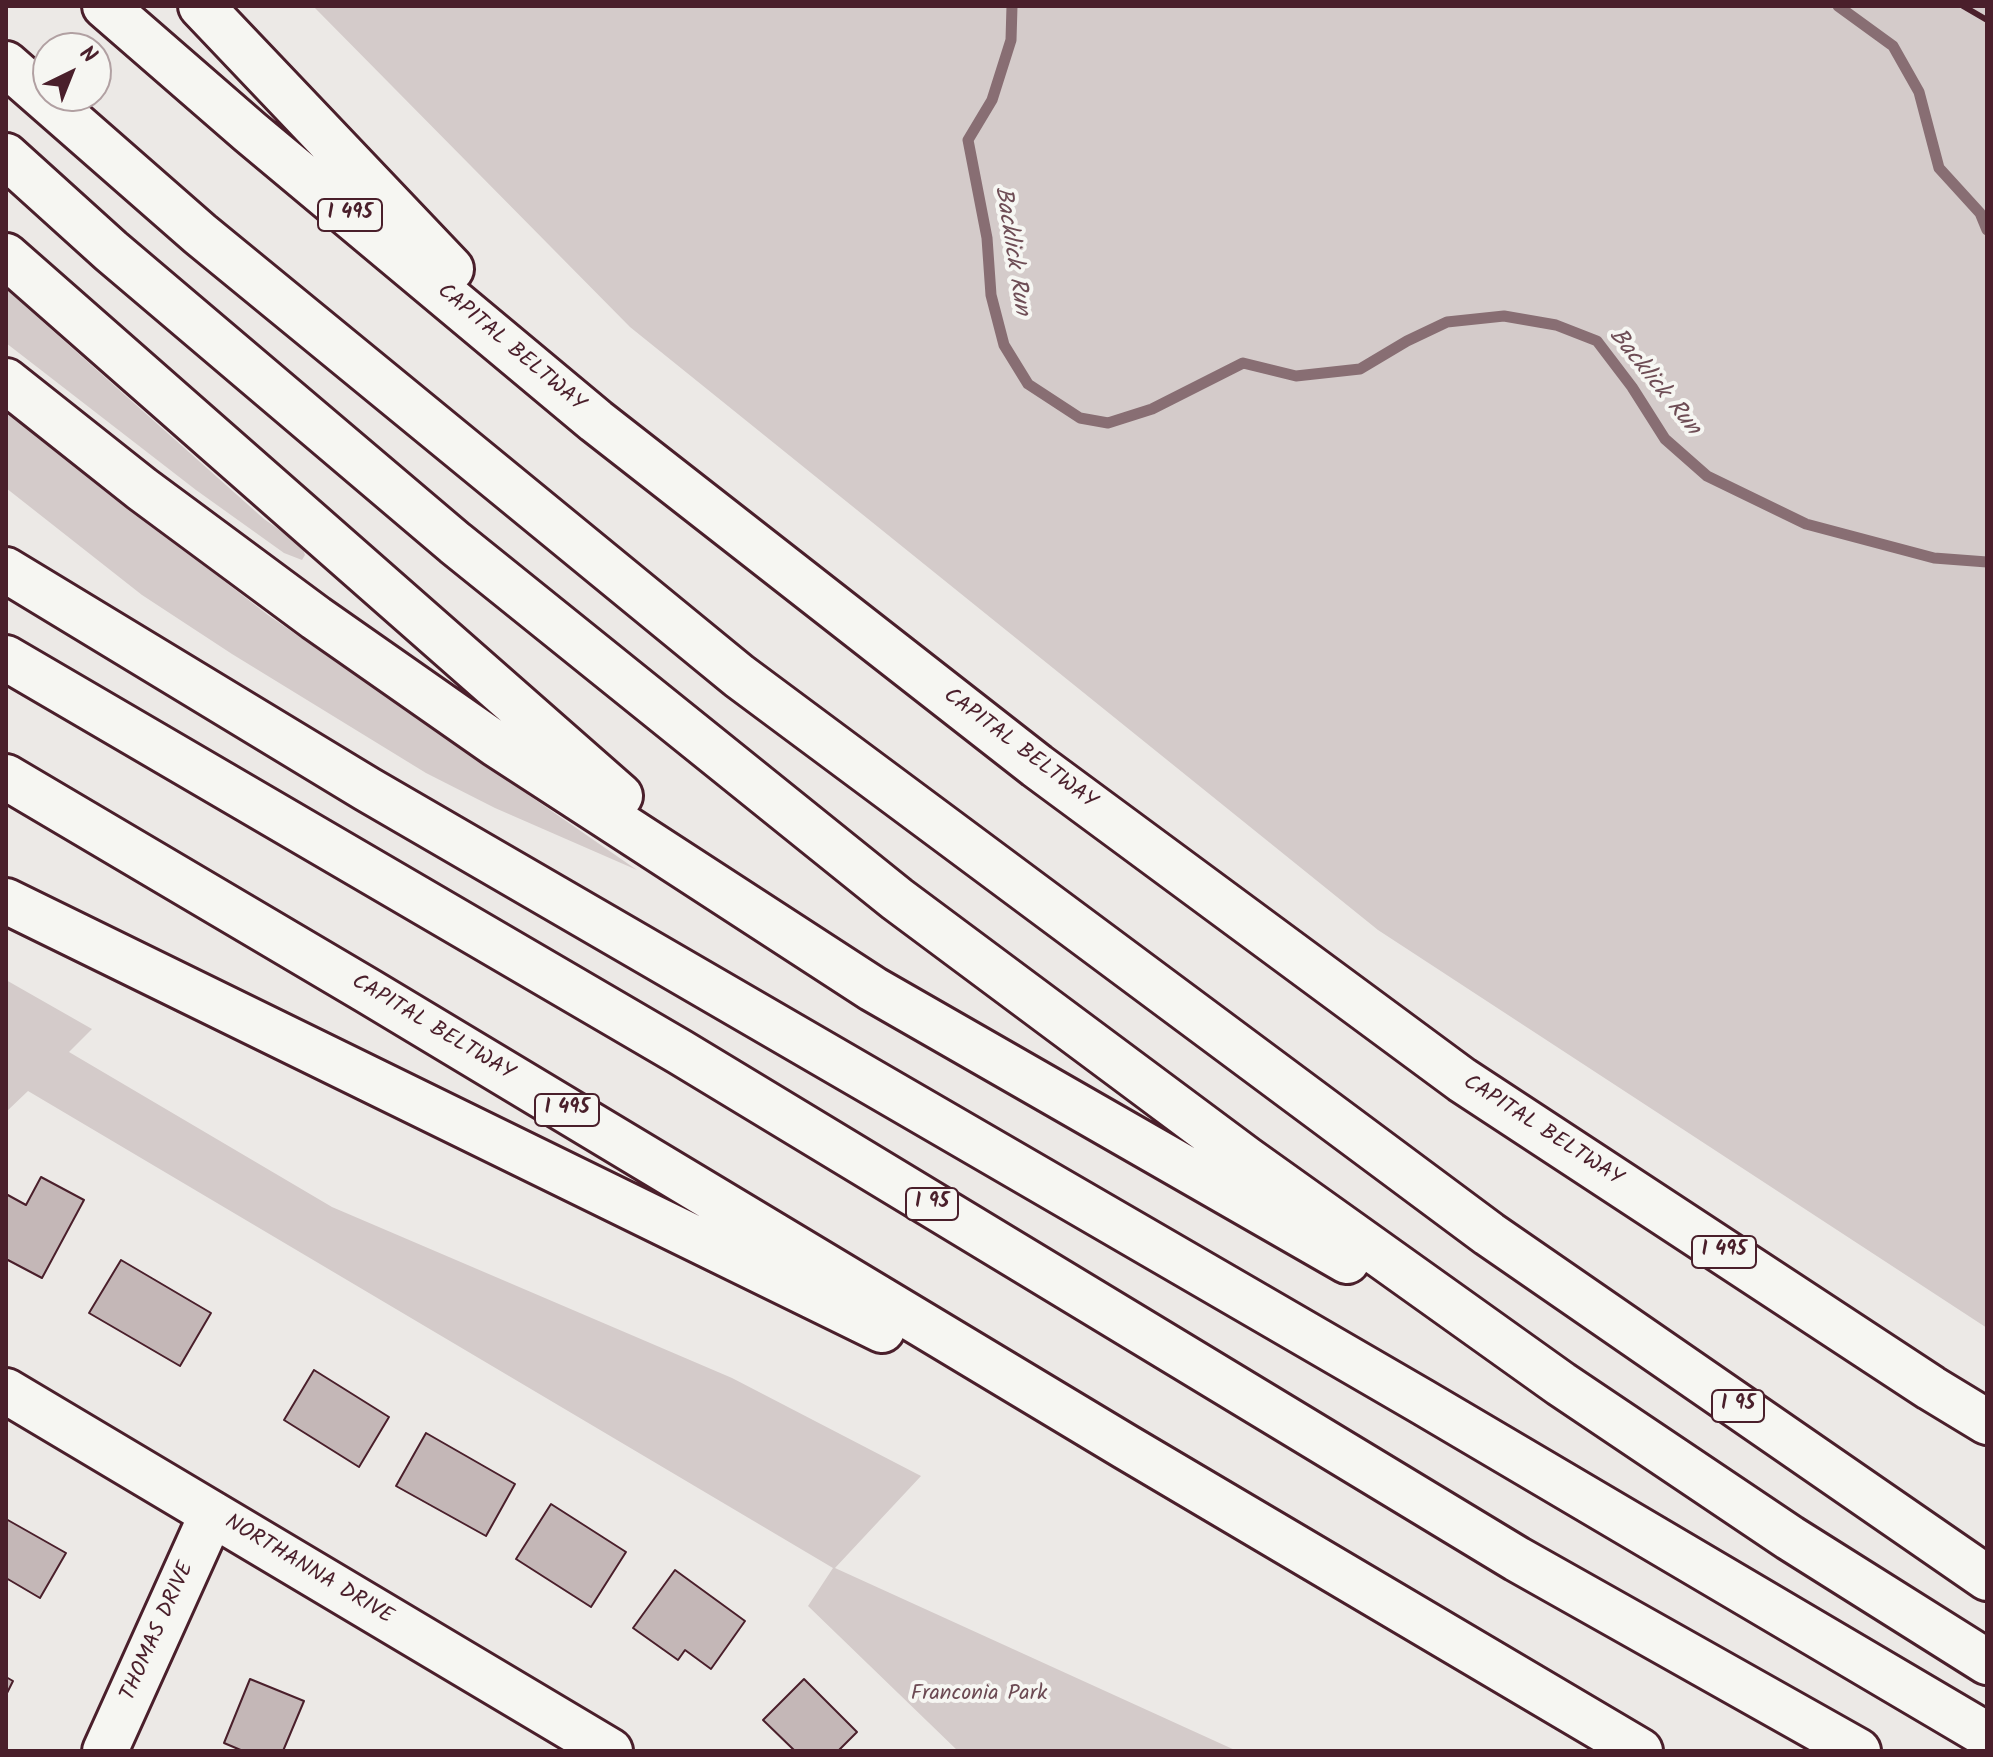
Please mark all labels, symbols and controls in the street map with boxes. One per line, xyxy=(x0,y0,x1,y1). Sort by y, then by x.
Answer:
north arrow xyxy=(32,32,112,112)
text: N xyxy=(70,38,104,73)
water label: Backlick Run xyxy=(986,185,1034,317)
road number: I 495 xyxy=(318,199,382,231)
street label: CAPITAL BELTWAY xyxy=(431,279,589,419)
water label: Backlick Run xyxy=(1601,323,1705,443)
street label: CAPITAL BELTWAY xyxy=(937,684,1101,816)
street label: CAPITAL BELTWAY xyxy=(346,970,518,1088)
street label: CAPITAL BELTWAY xyxy=(1457,1070,1627,1194)
road number: I 495 xyxy=(535,1094,599,1126)
road number: I 95 xyxy=(906,1188,958,1220)
road number: I 495 xyxy=(1692,1236,1756,1268)
road number: I 95 xyxy=(1712,1390,1764,1422)
street label: NORTHANNA DRIVE xyxy=(219,1510,397,1632)
street label: THOMAS DRIVE xyxy=(117,1558,201,1706)
park label: Franconia Park xyxy=(911,1682,1047,1708)

